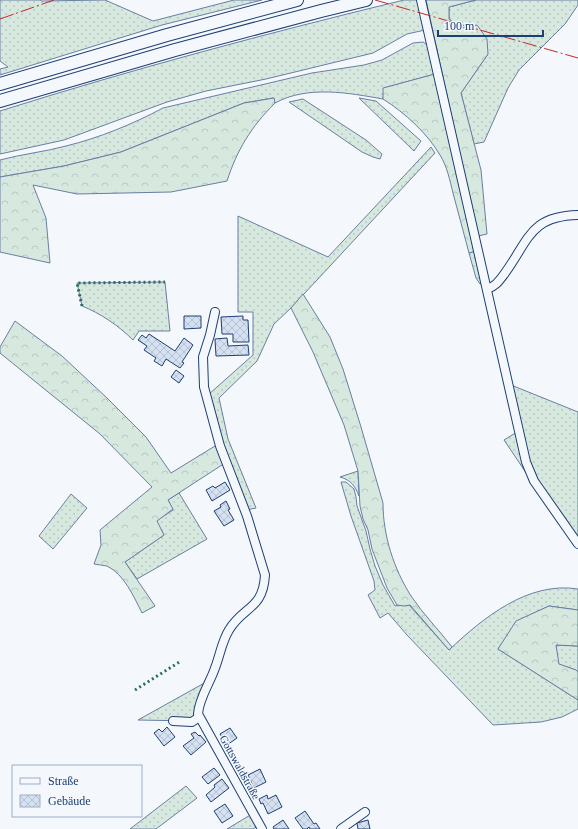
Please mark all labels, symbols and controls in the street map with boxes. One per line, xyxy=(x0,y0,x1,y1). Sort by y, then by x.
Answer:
scale bar xyxy=(438,12,543,38)
text: 100 m xyxy=(444,19,475,33)
street label: Gottswaldstraße xyxy=(217,733,263,801)
legend xyxy=(12,765,142,817)
text: Straße xyxy=(48,774,79,788)
text: Gebäude xyxy=(48,794,91,808)

